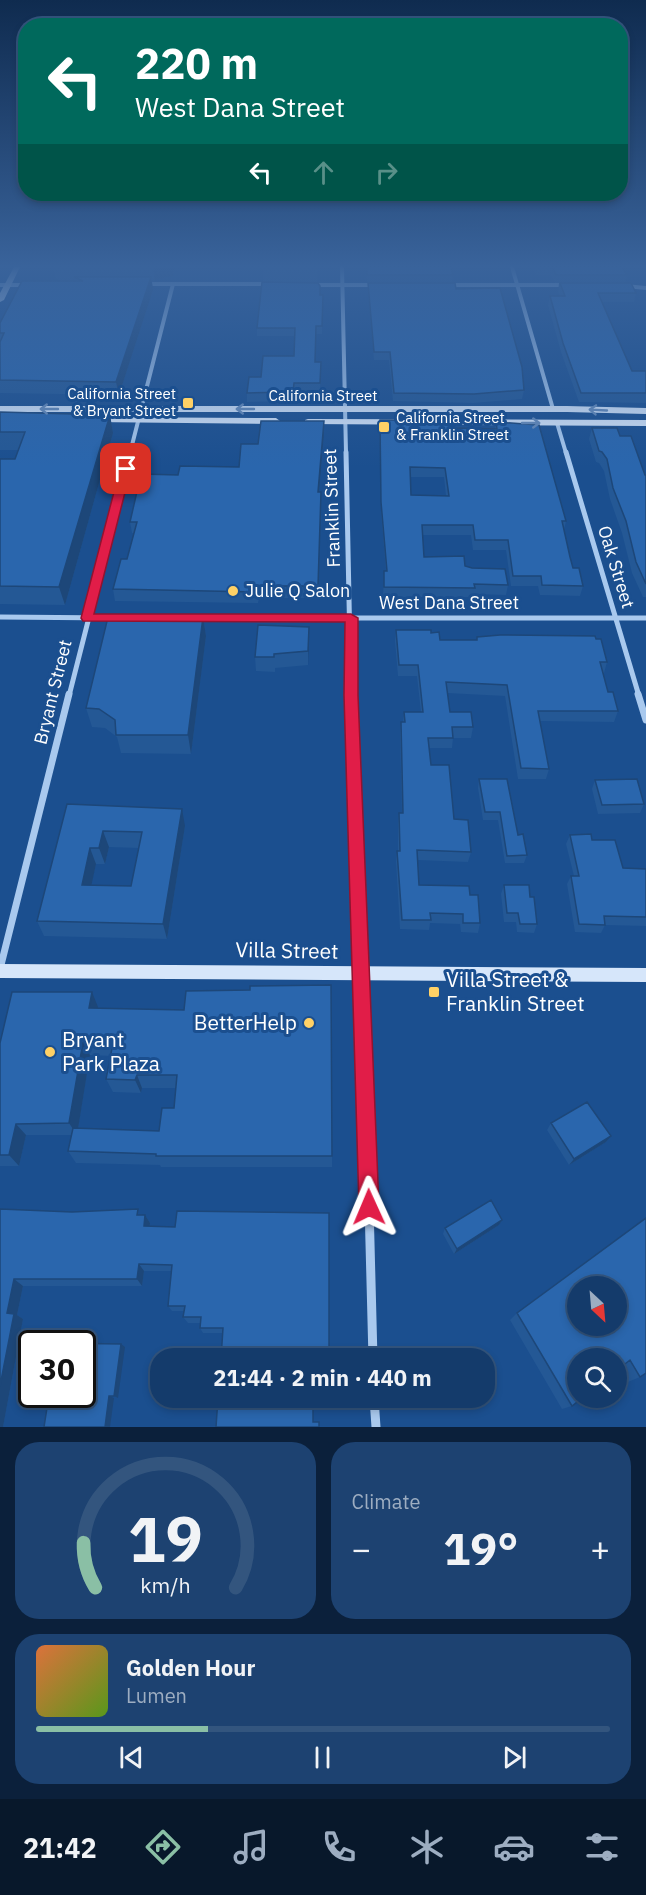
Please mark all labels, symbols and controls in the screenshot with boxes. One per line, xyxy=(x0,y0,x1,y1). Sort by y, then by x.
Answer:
text: 220 m xyxy=(135,36,258,91)
icon: left xyxy=(36,42,114,120)
text: West Dana Street xyxy=(135,89,345,124)
icon: left xyxy=(244,156,277,189)
icon: ahead xyxy=(307,156,340,189)
icon: right xyxy=(370,156,403,189)
place label: California Street & Bryant Street xyxy=(67,384,176,420)
street label: California Street xyxy=(269,386,377,405)
marker: California Street & Bryant Street xyxy=(181,396,195,410)
one-way arrow xyxy=(39,403,59,415)
one-way arrow xyxy=(236,403,256,415)
one-way arrow xyxy=(589,405,609,416)
place label: California Street & Franklin Street xyxy=(396,408,509,444)
one-way arrow xyxy=(520,417,540,429)
marker: California Street & Franklin Street xyxy=(377,420,391,434)
pin xyxy=(100,443,151,494)
street label: Franklin Street xyxy=(318,448,345,568)
icon: arrive xyxy=(109,452,142,485)
street label: Oak Street xyxy=(593,523,640,611)
place label: Julie Q Salon xyxy=(245,579,350,602)
marker: Julie Q Salon xyxy=(226,584,240,598)
street label: West Dana Street xyxy=(379,591,519,614)
street label: Bryant Street xyxy=(28,637,77,747)
street label: Villa Street xyxy=(235,935,339,965)
place label: Villa Street & Franklin Street xyxy=(446,965,585,1017)
marker: Villa Street & Franklin Street xyxy=(427,985,441,999)
place label: BetterHelp xyxy=(194,1008,297,1036)
marker: BetterHelp xyxy=(302,1016,316,1030)
place label: Bryant Park Plaza xyxy=(62,1025,160,1077)
marker: Bryant Park Plaza xyxy=(43,1045,57,1059)
position arrow xyxy=(337,1175,401,1239)
north arrow xyxy=(567,1276,627,1336)
map controls xyxy=(567,1276,627,1408)
speed limit sign: 30 xyxy=(18,1330,96,1408)
button: search xyxy=(567,1348,627,1408)
text: 21:44 · 2 min · 440 m xyxy=(213,1363,432,1392)
text: Climate xyxy=(352,1488,420,1515)
text: 19 xyxy=(128,1498,203,1579)
text: 19° xyxy=(443,1519,518,1577)
text: − xyxy=(352,1527,371,1570)
text: + xyxy=(590,1527,610,1570)
text: km/h xyxy=(140,1571,190,1599)
text: Golden Hour xyxy=(126,1653,255,1682)
text: Lumen xyxy=(126,1682,187,1709)
icon: previous xyxy=(115,1741,148,1774)
icon: pause xyxy=(306,1741,339,1774)
icon: next xyxy=(498,1741,531,1774)
icon: directions xyxy=(142,1826,184,1868)
icon: music xyxy=(230,1826,272,1868)
icon: phone xyxy=(318,1826,360,1868)
icon: climate xyxy=(406,1826,448,1868)
icon: car xyxy=(493,1826,535,1868)
icon: filters xyxy=(581,1826,623,1868)
text: 21:42 xyxy=(23,1830,97,1865)

